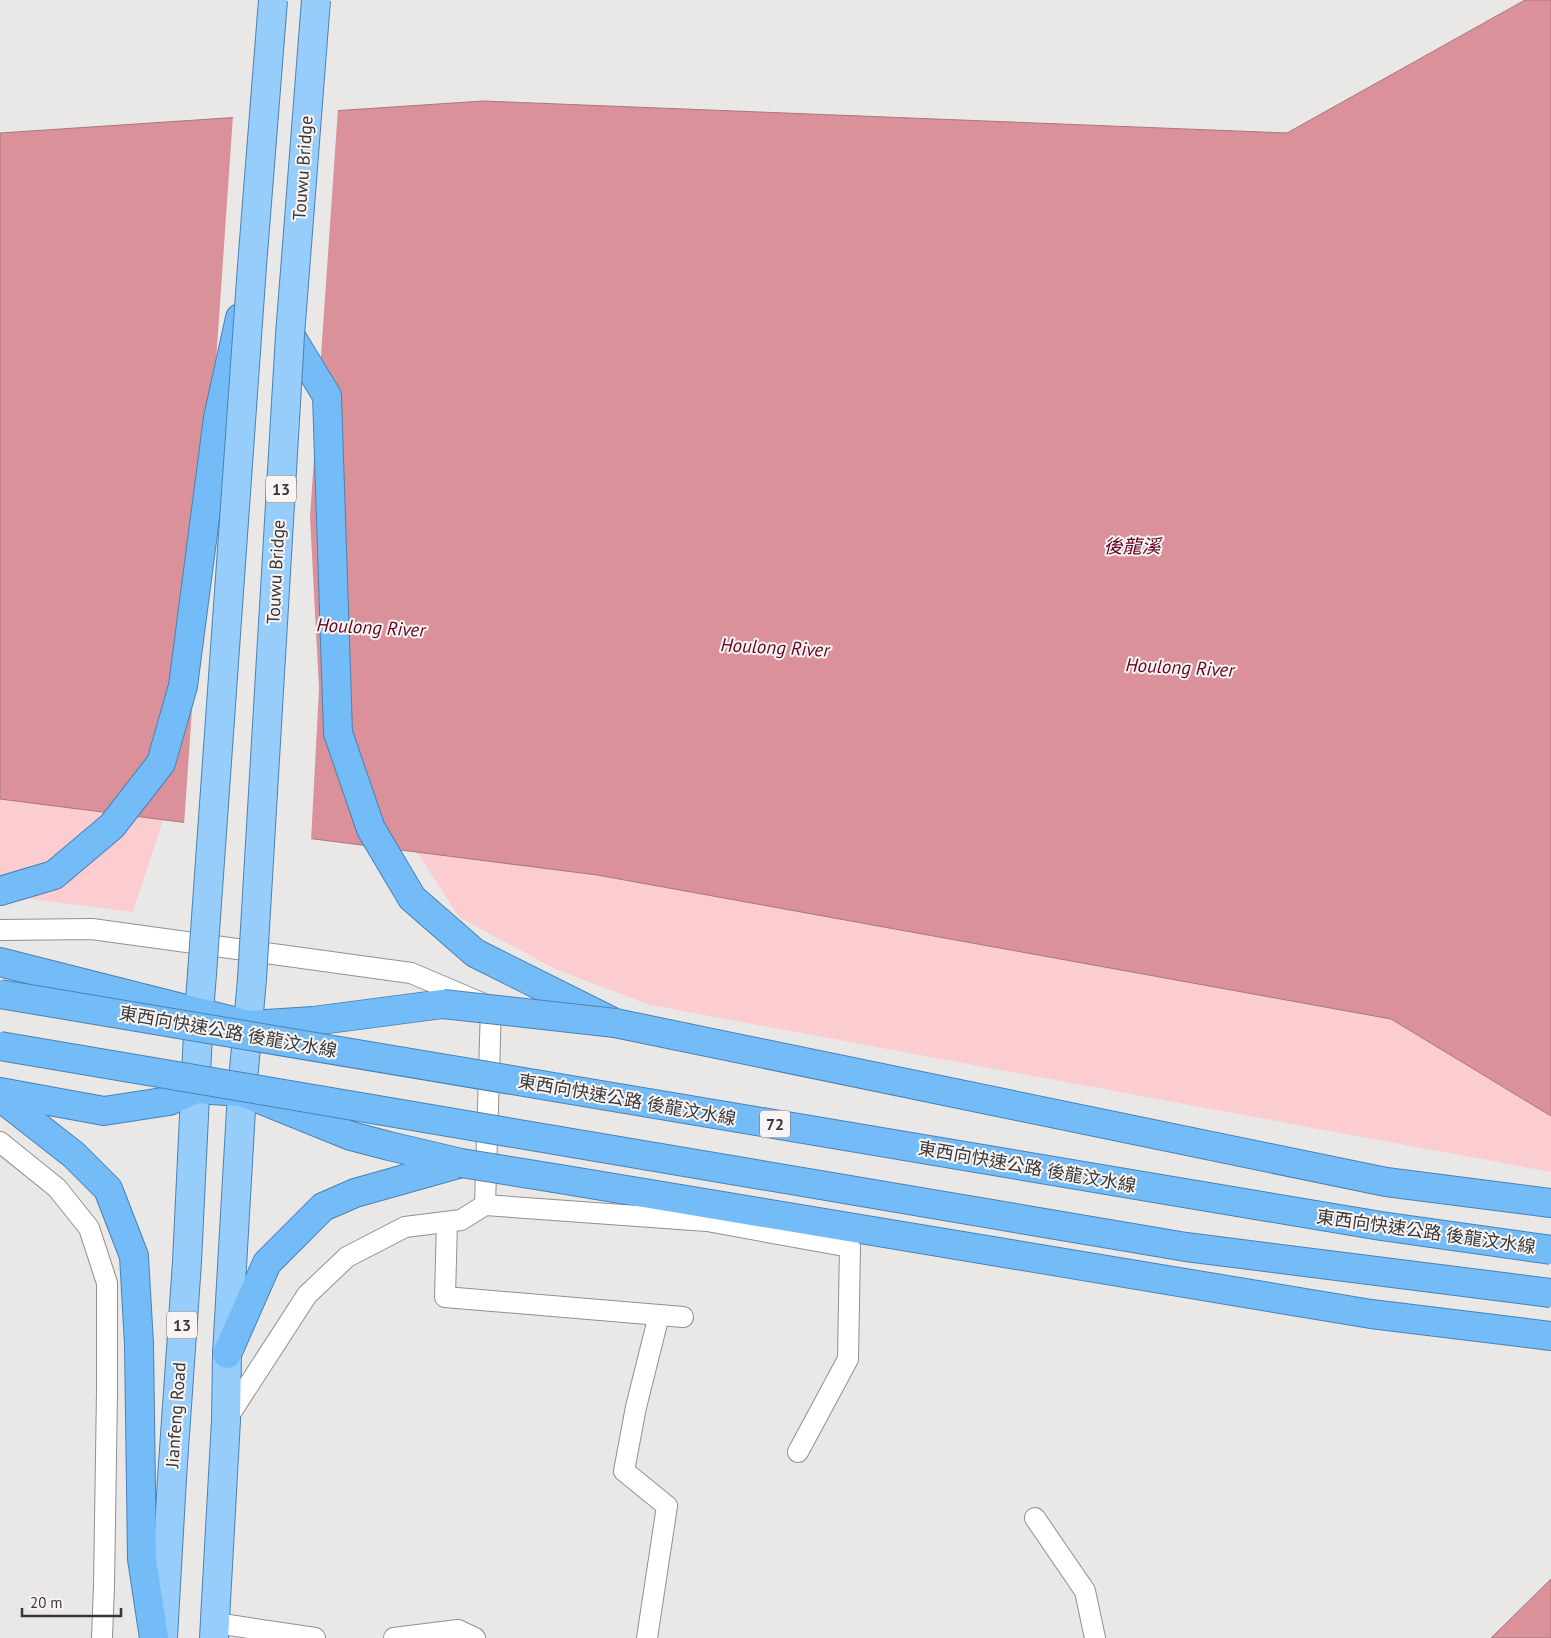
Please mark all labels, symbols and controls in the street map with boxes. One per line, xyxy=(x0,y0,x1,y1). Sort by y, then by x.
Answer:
street label: Touwu Bridge xyxy=(287,115,318,221)
road number: 13 xyxy=(266,476,296,502)
street label: Touwu Bridge xyxy=(261,519,290,625)
water label: 後龍溪 xyxy=(1103,534,1163,558)
water label: Houlong River xyxy=(316,612,428,642)
water label: Houlong River xyxy=(720,632,832,662)
water label: Houlong River xyxy=(1125,652,1237,682)
street label: 東西向快速公路 後龍汶水線 xyxy=(117,1001,339,1062)
street label: 東西向快速公路 後龍汶水線 xyxy=(516,1069,738,1130)
road number: 72 xyxy=(760,1110,790,1138)
street label: 東西向快速公路 後龍汶水線 xyxy=(916,1136,1138,1197)
street label: 東西向快速公路 後龍汶水線 xyxy=(1315,1205,1537,1258)
road number: 13 xyxy=(167,1312,197,1338)
street label: Jianfeng Road xyxy=(160,1361,191,1470)
scale bar xyxy=(22,1586,121,1618)
text: 20 m xyxy=(30,1593,63,1612)

